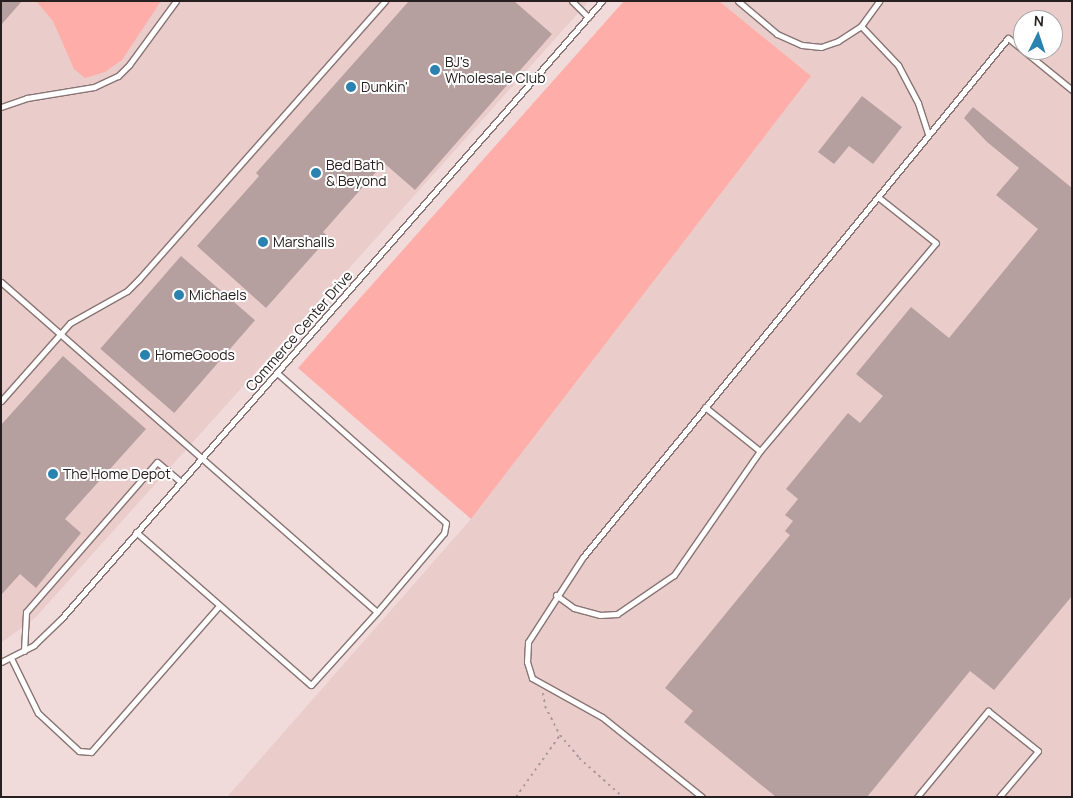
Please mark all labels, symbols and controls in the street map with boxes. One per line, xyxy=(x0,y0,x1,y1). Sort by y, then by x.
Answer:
north arrow xyxy=(1013,10,1063,60)
text: N xyxy=(1033,11,1045,30)
place label: BJ's Wholesale Club xyxy=(445,54,545,86)
marker: BJ's Wholesale Club xyxy=(429,64,441,76)
place label: Dunkin' xyxy=(361,79,408,95)
marker: Dunkin' xyxy=(345,81,357,93)
place label: Bed Bath & Beyond xyxy=(326,157,386,190)
marker: Bed Bath & Beyond xyxy=(310,167,322,179)
place label: Marshalls xyxy=(273,234,335,250)
marker: Marshalls xyxy=(257,236,269,248)
street label: Commerce Center Drive xyxy=(242,267,356,395)
place label: Michaels xyxy=(189,287,247,303)
marker: Michaels xyxy=(173,289,185,301)
place label: HomeGoods xyxy=(155,347,235,363)
marker: HomeGoods xyxy=(139,349,151,361)
place label: The Home Depot xyxy=(63,466,171,482)
marker: The Home Depot xyxy=(47,468,59,480)

